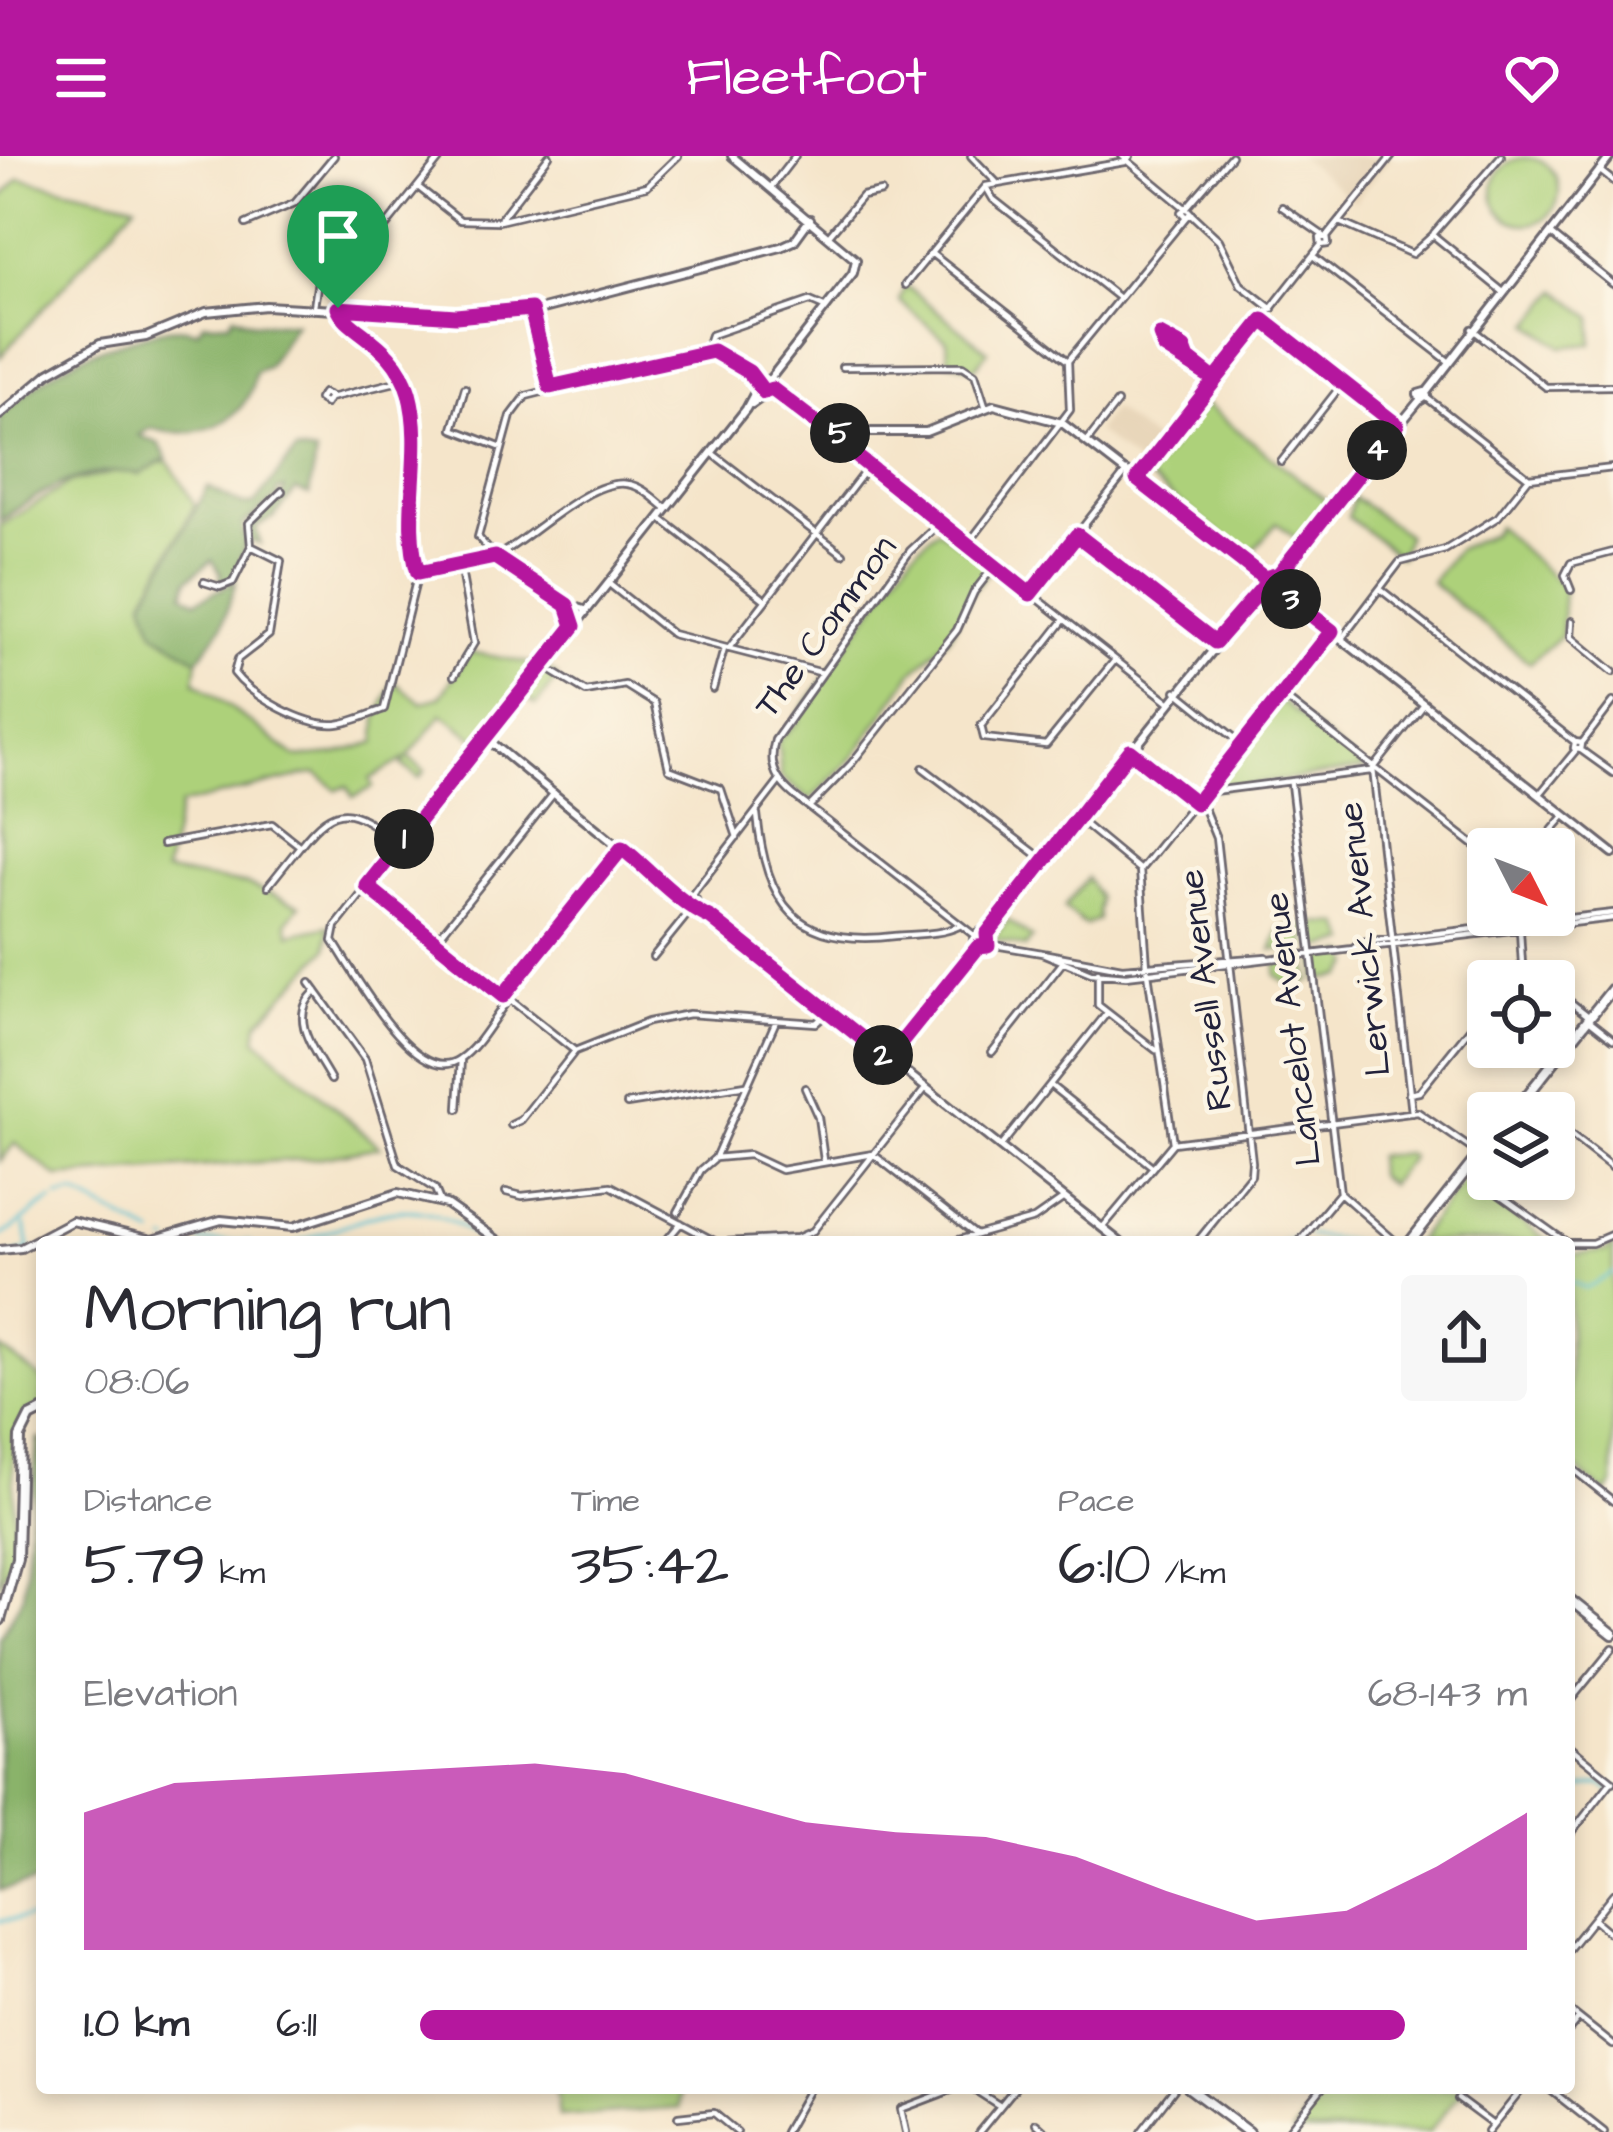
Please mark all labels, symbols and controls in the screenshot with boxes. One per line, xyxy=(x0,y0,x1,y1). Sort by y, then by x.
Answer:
text: Fleetfoot xyxy=(686,41,927,116)
icon: menu xyxy=(48,45,114,111)
icon: heart xyxy=(1499,45,1565,111)
pin xyxy=(287,185,389,308)
icon: arrive xyxy=(305,203,371,269)
pin: 5 xyxy=(810,403,870,463)
text: 5 xyxy=(828,410,852,456)
pin: 4 xyxy=(1347,420,1407,480)
text: 4 xyxy=(1366,427,1388,473)
street label: The Common xyxy=(742,525,910,729)
pin: 3 xyxy=(1261,569,1321,629)
text: 3 xyxy=(1283,576,1299,622)
street label: Lerwick Avenue xyxy=(1325,800,1405,1078)
pin: 1 xyxy=(374,809,434,869)
text: 1 xyxy=(402,816,406,862)
north arrow xyxy=(1467,828,1575,936)
map controls xyxy=(1467,828,1575,1200)
street label: Russell Avenue xyxy=(1166,867,1246,1113)
street label: Lancelot Avenue xyxy=(1251,889,1335,1169)
button: locate xyxy=(1467,960,1575,1068)
pin: 2 xyxy=(853,1025,913,1085)
text: 2 xyxy=(874,1032,892,1078)
button: layers xyxy=(1467,1092,1575,1200)
text: Morning run xyxy=(84,1265,452,1357)
button: share xyxy=(1401,1275,1527,1401)
text: 08:06 xyxy=(84,1356,189,1410)
text: Distance xyxy=(84,1478,212,1524)
text: Time xyxy=(571,1478,640,1524)
text: Pace xyxy=(1058,1478,1135,1524)
text: 5.79 xyxy=(84,1524,206,1607)
text: 35:42 xyxy=(571,1524,729,1607)
text: 6:10 xyxy=(1058,1524,1151,1607)
text: km xyxy=(206,1550,265,1596)
text: /km xyxy=(1151,1550,1225,1596)
text: Elevation xyxy=(84,1668,238,1722)
text: 68–143 m xyxy=(1368,1668,1527,1722)
text: 1.0 km xyxy=(84,1998,189,2052)
text: 6:11 xyxy=(276,1998,317,2052)

